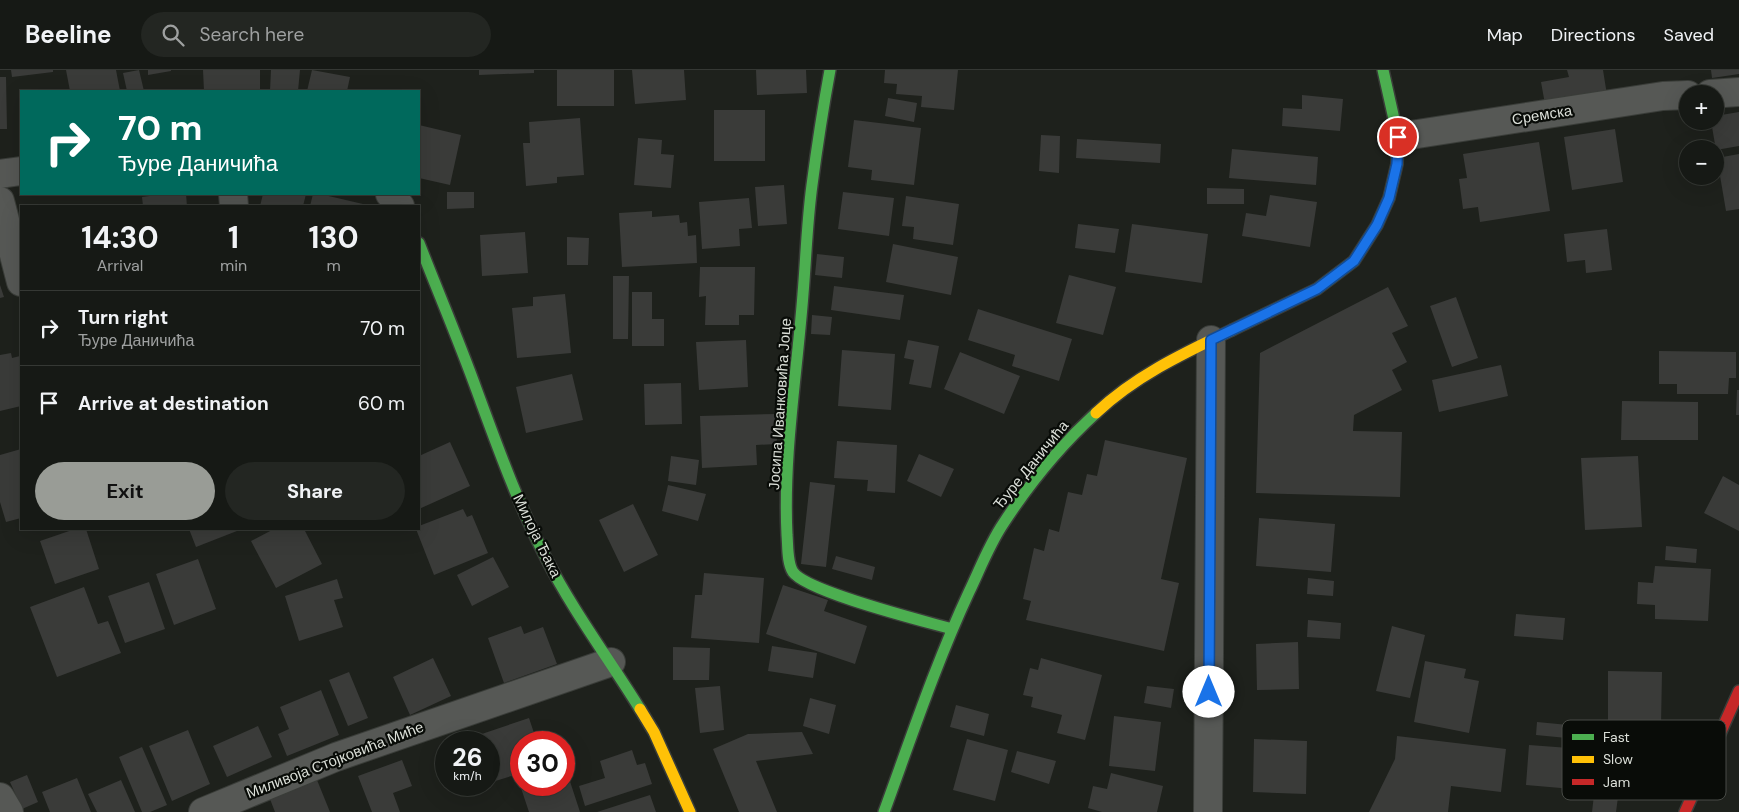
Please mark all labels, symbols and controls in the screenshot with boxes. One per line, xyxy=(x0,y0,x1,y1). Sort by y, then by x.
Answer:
search box xyxy=(141,12,491,57)
text: Beeline xyxy=(25,19,111,50)
icon: search xyxy=(159,21,187,49)
text: Search here xyxy=(199,22,304,47)
text: Map xyxy=(1487,23,1523,47)
text: Directions xyxy=(1551,23,1636,47)
text: Saved xyxy=(1664,23,1714,47)
map controls xyxy=(1679,85,1724,185)
button: + xyxy=(1679,85,1724,130)
street label: Сремска xyxy=(1511,100,1574,130)
text: 70 m xyxy=(118,105,202,151)
icon: right xyxy=(35,110,100,175)
pin xyxy=(1377,116,1419,158)
icon: arrive xyxy=(1384,123,1412,151)
button: − xyxy=(1679,140,1724,185)
text: Ђуре Даничића xyxy=(118,149,278,178)
text: 14:30 xyxy=(81,218,159,257)
text: 1 xyxy=(228,218,239,257)
text: 130 xyxy=(309,218,359,257)
text: Arrival xyxy=(97,255,143,276)
text: min xyxy=(220,255,247,276)
text: m xyxy=(326,255,341,276)
text: Turn right xyxy=(78,305,168,330)
icon: right xyxy=(35,314,63,342)
text: 70 m xyxy=(360,316,405,341)
street label: Јосипа Иванковића Јоце xyxy=(764,317,796,491)
text: Ђуре Даничића xyxy=(78,330,194,351)
icon: arrive xyxy=(35,389,63,417)
text: Arrive at destination xyxy=(78,391,269,416)
text: 60 m xyxy=(358,391,405,416)
street label: Ђуре Даничића xyxy=(989,416,1073,514)
button: Exit xyxy=(35,462,215,520)
button: Share xyxy=(225,462,405,520)
street label: Милоја Ђака xyxy=(508,491,566,582)
position arrow xyxy=(1182,665,1234,717)
street label: Миливоја Стојковића Миће xyxy=(243,717,427,803)
legend xyxy=(1562,720,1726,800)
text: Fast xyxy=(1603,728,1630,746)
speed limit sign: 30 xyxy=(510,731,575,796)
text: 26 xyxy=(452,741,483,774)
text: Slow xyxy=(1603,750,1633,768)
text: km/h xyxy=(453,768,482,784)
text: Jam xyxy=(1603,773,1630,791)

